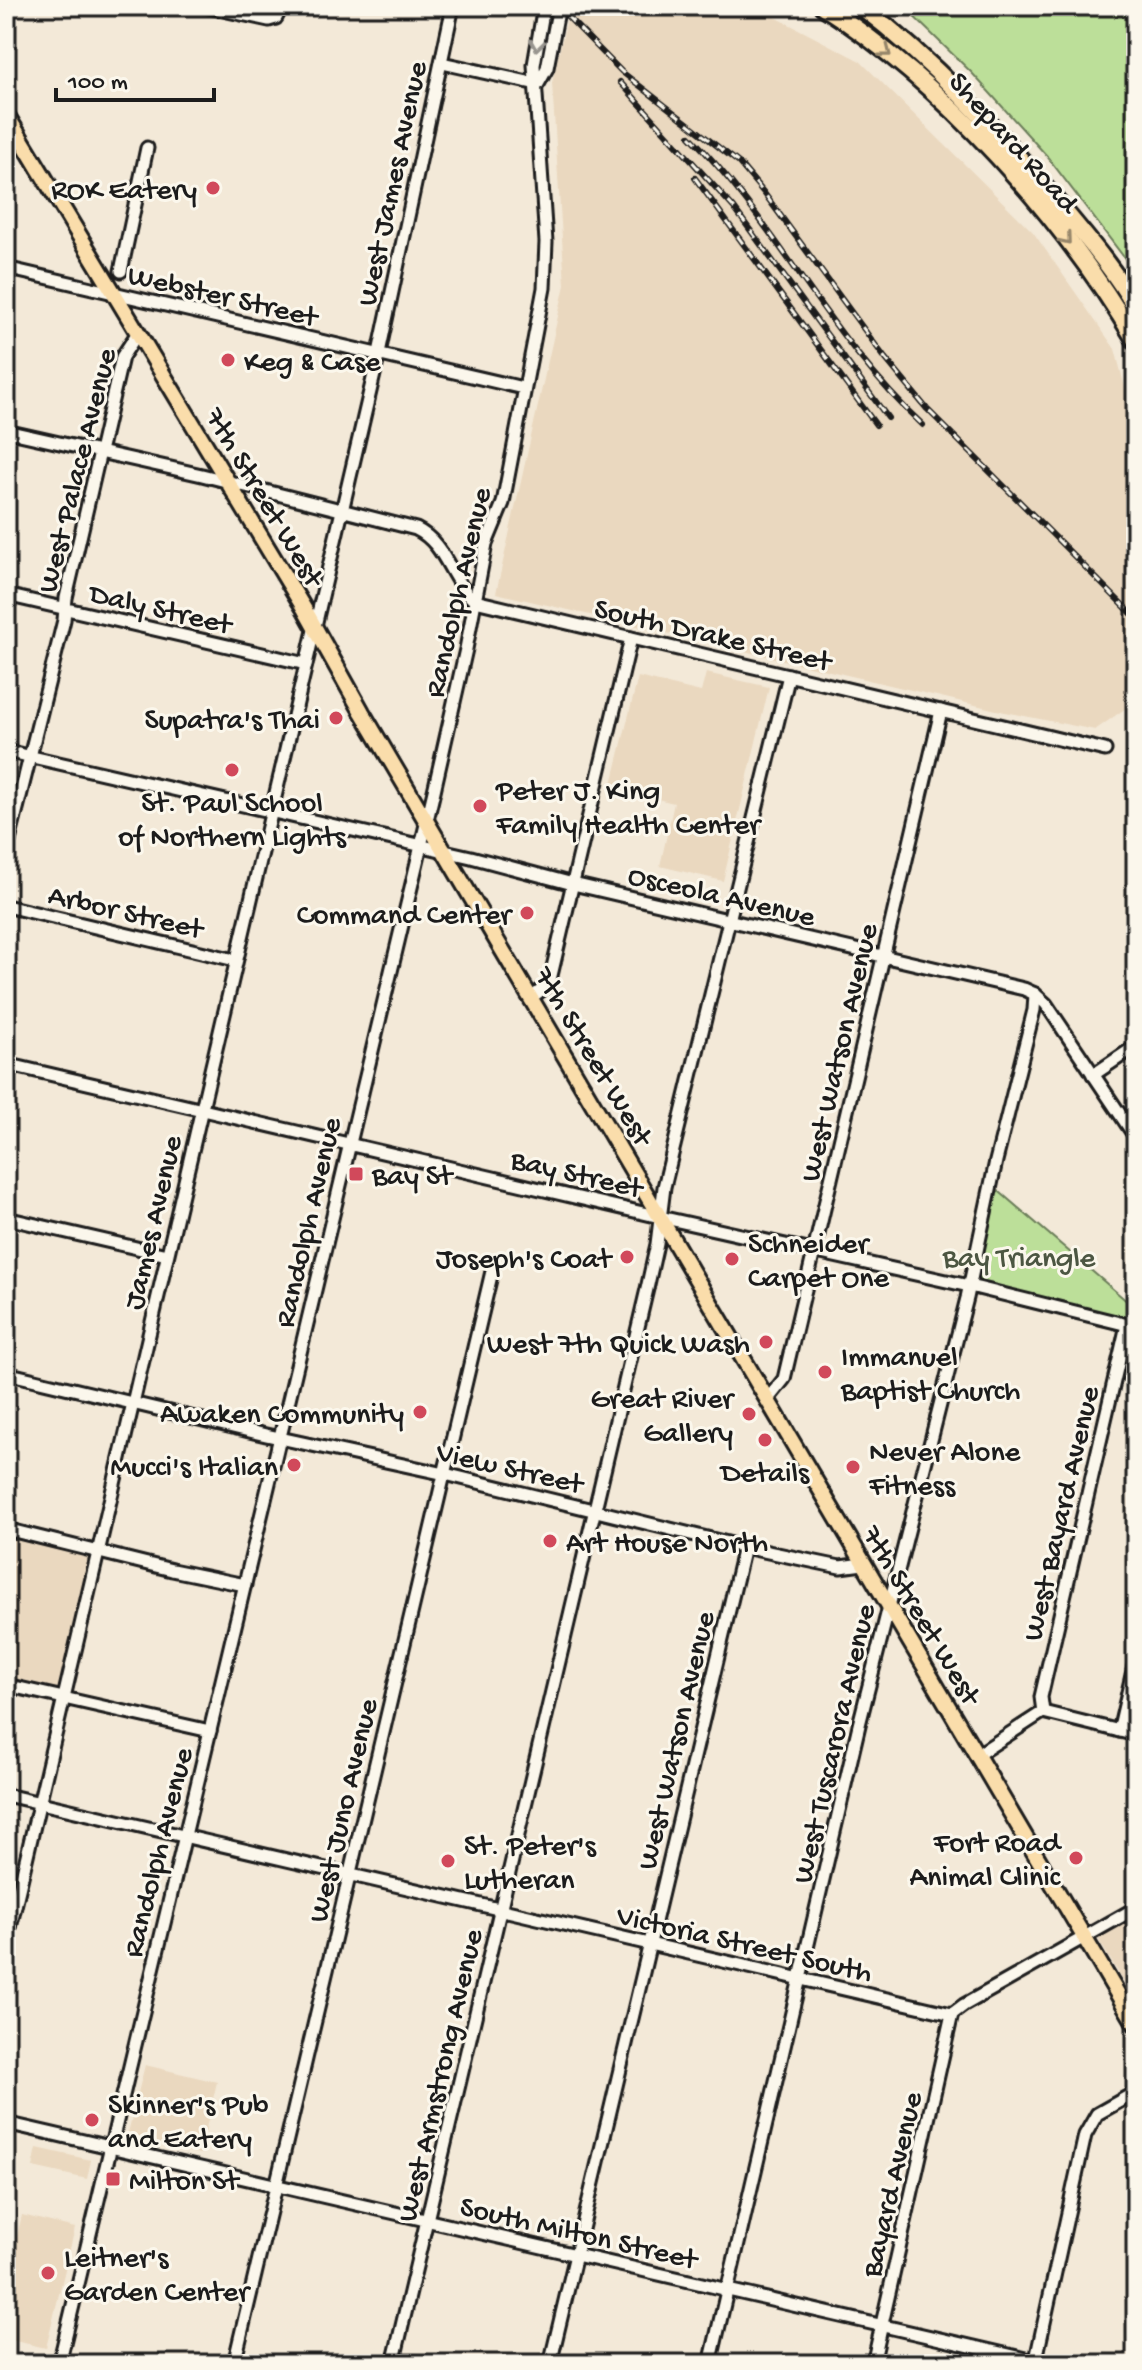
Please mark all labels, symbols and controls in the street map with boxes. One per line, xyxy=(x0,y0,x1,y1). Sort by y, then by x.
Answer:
one-way arrow xyxy=(529,38,546,52)
one-way arrow xyxy=(877,42,892,56)
scale bar xyxy=(56,52,214,102)
street label: West James Avenue xyxy=(351,58,438,309)
street label: Shepard Road xyxy=(939,66,1086,224)
text: 100 m xyxy=(67,69,128,98)
place label: ROK Eatery xyxy=(51,175,197,210)
marker: ROK Eatery xyxy=(204,179,222,197)
one-way arrow xyxy=(1056,229,1071,244)
street label: Webster Street xyxy=(124,260,323,338)
street label: West Palace Avenue xyxy=(32,345,127,597)
place label: Keg & Case xyxy=(244,347,381,382)
marker: Keg & Case xyxy=(219,351,237,369)
street label: 7th Street West xyxy=(194,402,331,596)
street label: Randolph Avenue xyxy=(419,484,502,701)
street label: Daly Street xyxy=(84,578,237,645)
street label: South Drake Street xyxy=(590,593,836,682)
place label: Supatra's Thai xyxy=(144,705,320,740)
marker: Supatra's Thai xyxy=(327,709,345,727)
marker: St. Paul School of Northern Lights xyxy=(223,761,241,779)
place label: Peter J. King Family Health Center xyxy=(495,776,762,845)
place label: St. Paul School of Northern Lights xyxy=(118,788,347,857)
marker: Peter J. King Family Health Center xyxy=(471,797,489,815)
street label: Osceola Avenue xyxy=(624,860,818,937)
street label: Arbor Street xyxy=(44,880,208,950)
place label: Command Center xyxy=(297,900,513,935)
marker: Command Center xyxy=(518,904,536,922)
street label: West Watson Avenue xyxy=(795,920,888,1186)
street label: 7th Street West xyxy=(523,961,660,1155)
street label: Randolph Avenue xyxy=(269,1114,352,1331)
street label: James Avenue xyxy=(118,1132,193,1314)
street label: Bay Street xyxy=(506,1144,648,1209)
place label: Bay St xyxy=(371,1161,455,1196)
marker: Bay St xyxy=(347,1165,365,1183)
place label: Schneider Carpet One xyxy=(748,1229,889,1298)
park label: Bay Triangle xyxy=(942,1243,1096,1278)
place label: Joseph's Coat xyxy=(436,1244,614,1279)
marker: Joseph's Coat xyxy=(618,1248,636,1266)
marker: Schneider Carpet One xyxy=(723,1250,741,1268)
place label: West 7th Quick Wash xyxy=(487,1329,750,1364)
marker: West 7th Quick Wash xyxy=(757,1333,775,1351)
place label: Immanuel Baptist Church xyxy=(840,1342,1020,1411)
marker: Immanuel Baptist Church xyxy=(816,1363,834,1381)
street label: West Bayard Avenue xyxy=(1017,1383,1110,1645)
place label: Great River Gallery xyxy=(590,1384,735,1453)
place label: Awaken Community xyxy=(160,1399,404,1434)
marker: Awaken Community xyxy=(411,1403,429,1421)
marker: Great River Gallery xyxy=(740,1405,758,1423)
marker: Details xyxy=(756,1431,774,1449)
street label: View Street xyxy=(431,1436,588,1505)
place label: Never Alone Fitness xyxy=(868,1437,1021,1506)
place label: Mucci's Italian xyxy=(110,1452,278,1487)
marker: Mucci's Italian xyxy=(285,1456,303,1474)
place label: Details xyxy=(719,1458,810,1493)
marker: Never Alone Fitness xyxy=(844,1458,862,1476)
street label: 7th Street West xyxy=(851,1520,988,1714)
place label: Art House North xyxy=(566,1528,768,1563)
marker: Art House North xyxy=(541,1532,559,1550)
street label: West Tuscarora Avenue xyxy=(787,1600,886,1887)
street label: West Watson Avenue xyxy=(632,1608,725,1874)
street label: West Juno Avenue xyxy=(303,1695,388,1926)
street label: Randolph Avenue xyxy=(117,1744,203,1961)
place label: Fort Road Animal Clinic xyxy=(910,1828,1062,1897)
place label: St. Peter's Lutheran xyxy=(464,1831,597,1900)
marker: Fort Road Animal Clinic xyxy=(1067,1849,1085,1867)
marker: St. Peter's Lutheran xyxy=(439,1852,457,1870)
street label: Victoria Street South xyxy=(612,1900,875,1993)
street label: West Armstrong Avenue xyxy=(392,1926,493,2226)
street label: Bayard Avenue xyxy=(856,2089,933,2282)
place label: Skinner's Pub and Eatery xyxy=(108,2090,269,2159)
marker: Skinner's Pub and Eatery xyxy=(83,2111,101,2129)
place label: Milton St xyxy=(129,2166,241,2201)
marker: Milton St xyxy=(104,2170,122,2188)
street label: South Milton Street xyxy=(456,2191,703,2280)
place label: Leitner's Garden Center xyxy=(64,2243,251,2312)
marker: Leitner's Garden Center xyxy=(39,2264,57,2282)

